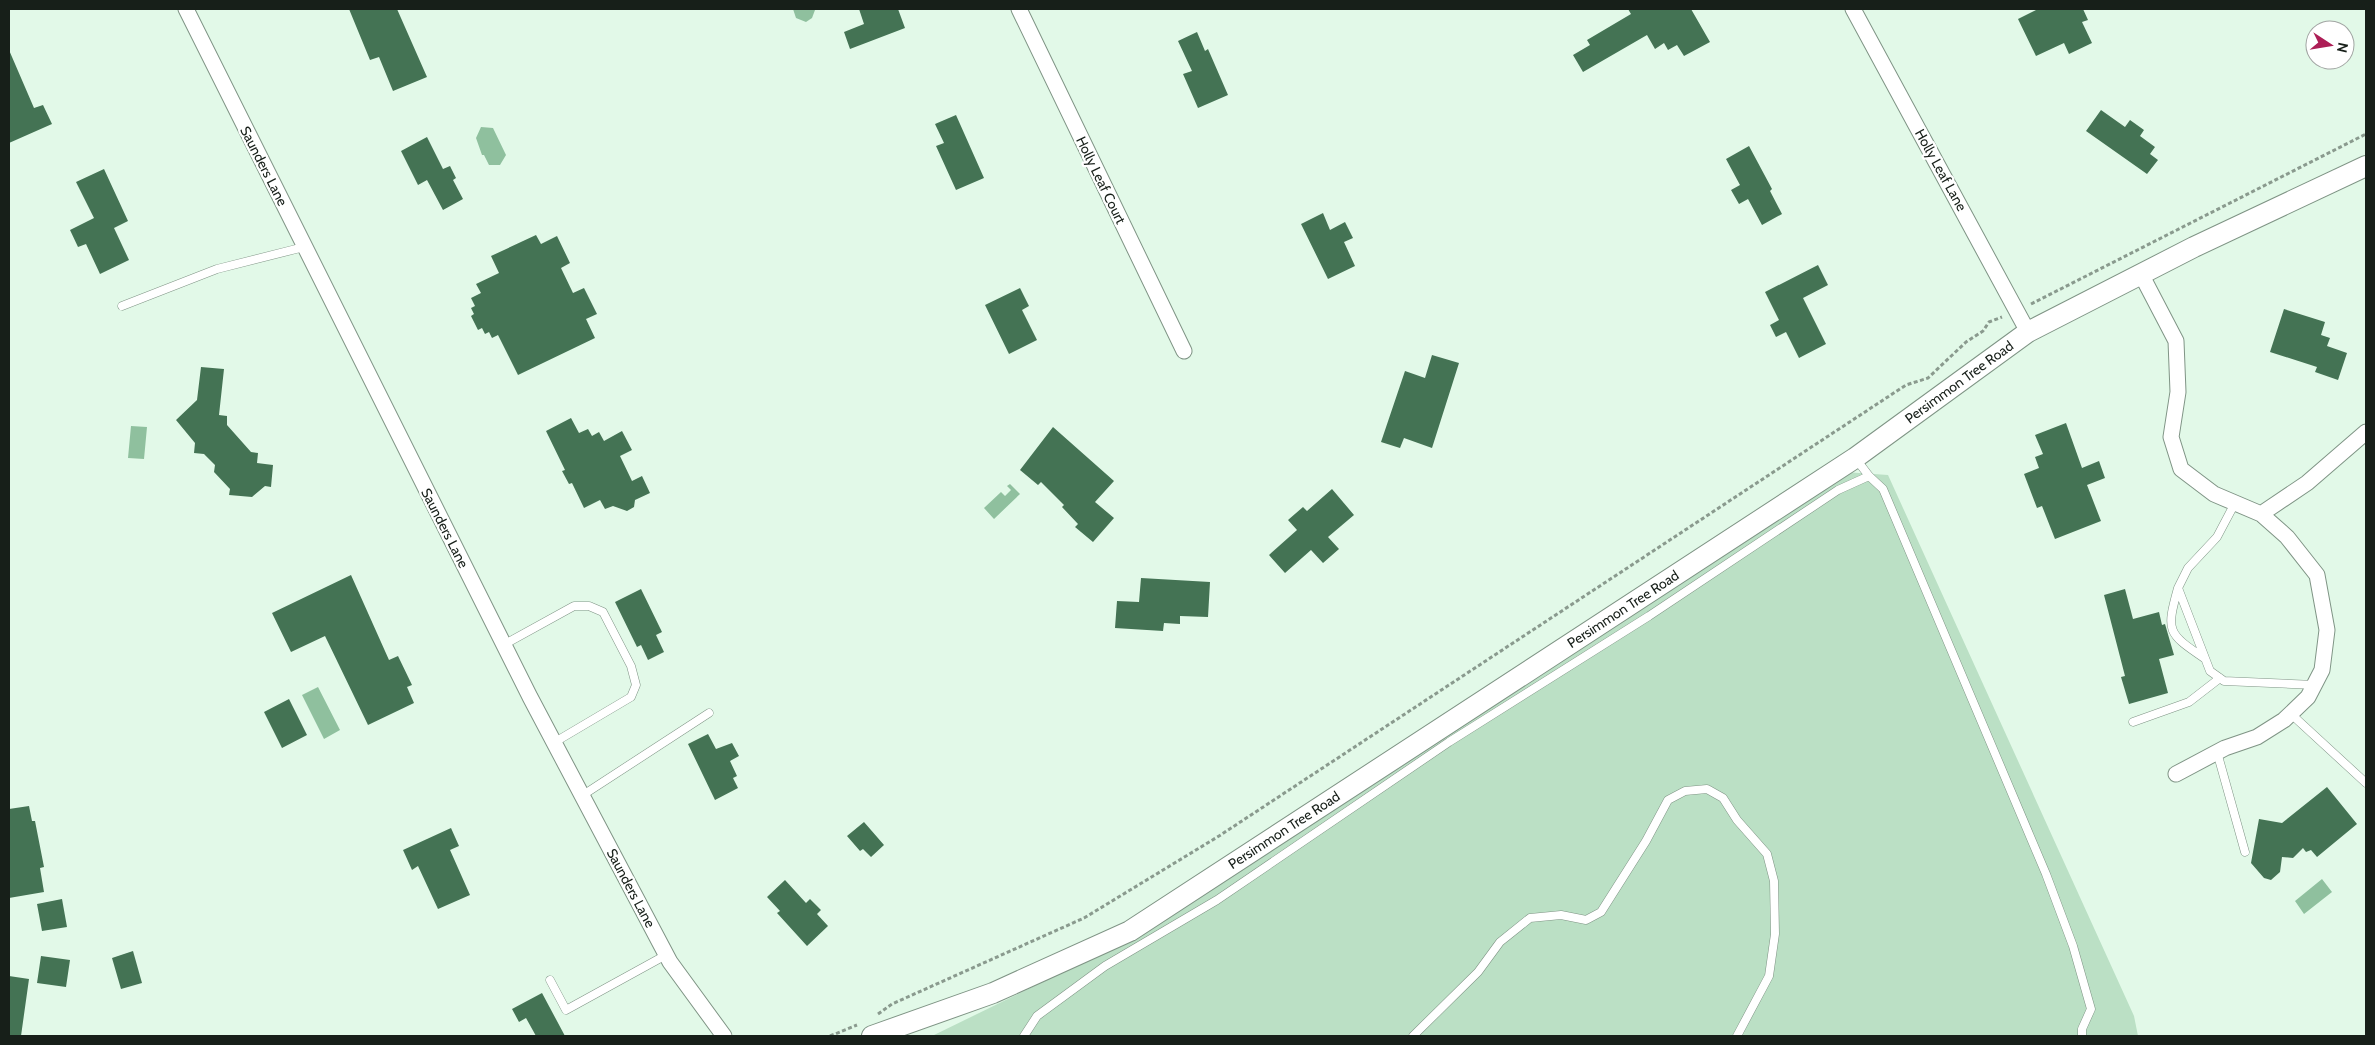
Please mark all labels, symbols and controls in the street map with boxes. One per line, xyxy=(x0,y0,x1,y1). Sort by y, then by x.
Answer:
north arrow xyxy=(2305,20,2355,70)
text: N xyxy=(2333,41,2353,54)
street label: Saunders Lane xyxy=(236,123,292,209)
street label: Holly Leaf Lane xyxy=(1911,126,1971,214)
street label: Holly Leaf Court xyxy=(1072,133,1130,227)
street label: Persimmon Tree Road xyxy=(1901,337,2017,427)
street label: Saunders Lane xyxy=(417,485,473,571)
street label: Persimmon Tree Road xyxy=(1564,566,1682,652)
street label: Persimmon Tree Road xyxy=(1225,787,1343,873)
street label: Saunders Lane xyxy=(603,845,659,931)

